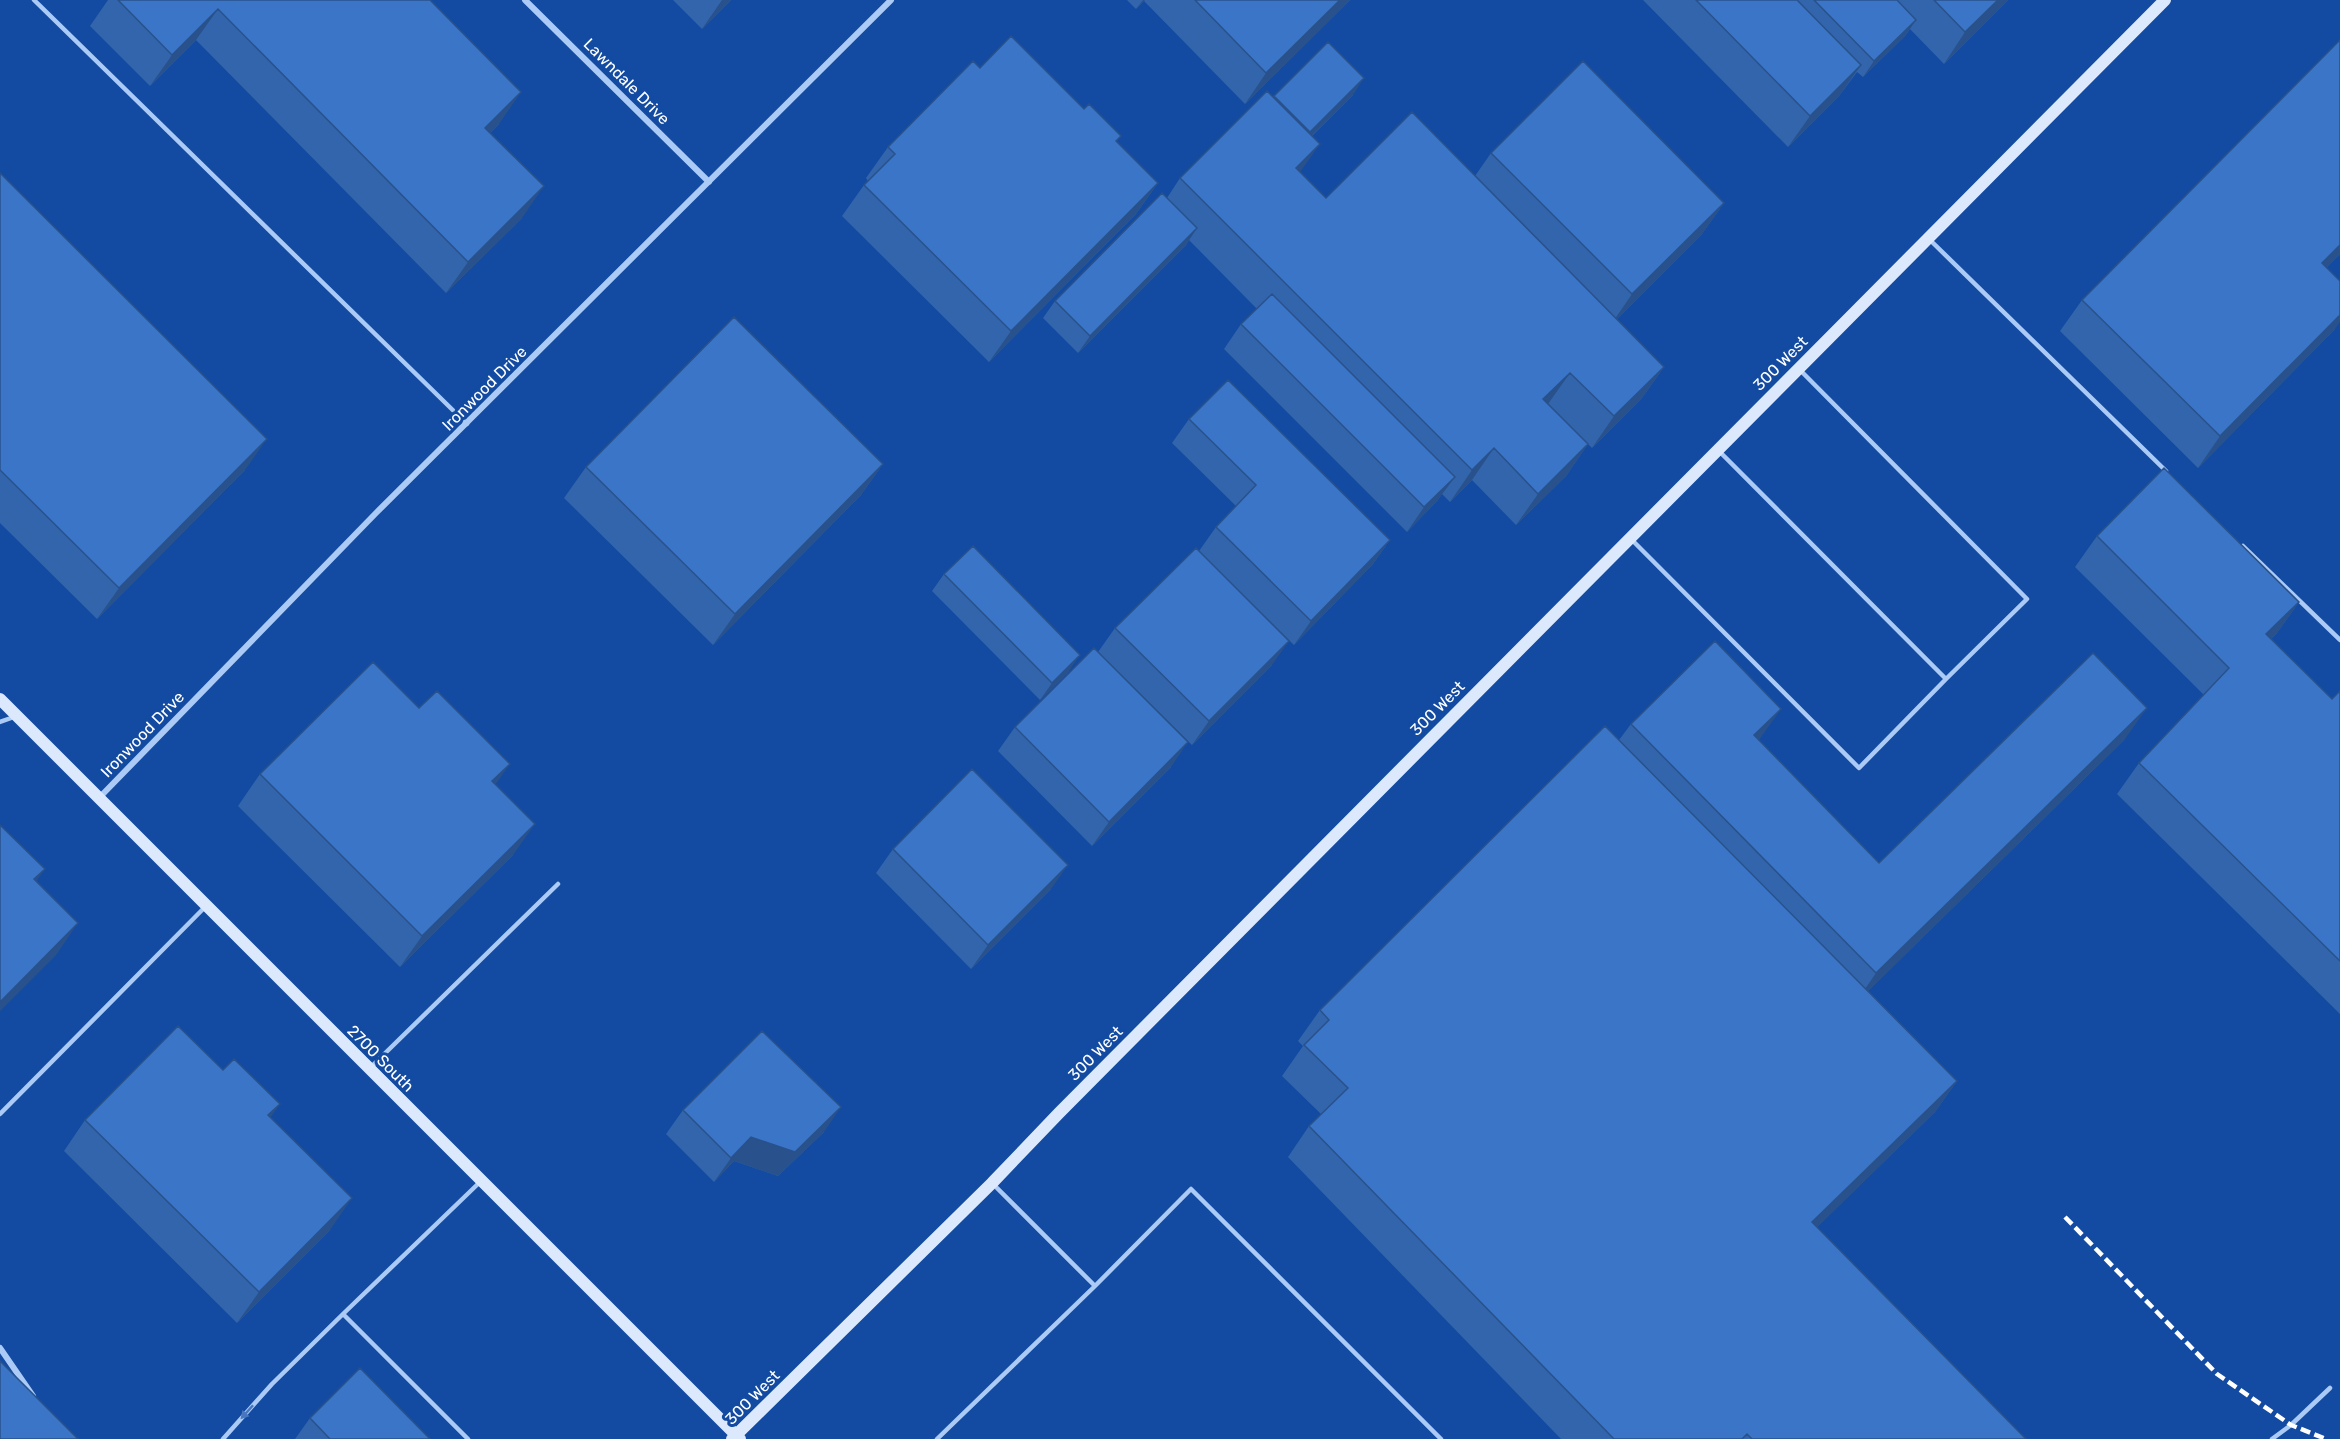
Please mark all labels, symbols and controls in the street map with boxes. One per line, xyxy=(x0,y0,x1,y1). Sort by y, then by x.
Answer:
street label: Lawndale Drive xyxy=(580,34,674,128)
street label: 300 West xyxy=(1749,332,1812,395)
street label: Ironwood Drive xyxy=(438,342,531,435)
street label: 300 West xyxy=(1406,677,1469,740)
street label: Ironwood Drive xyxy=(97,687,188,781)
street label: 2700 South xyxy=(343,1021,418,1096)
street label: 300 West xyxy=(1064,1022,1127,1085)
street label: 300 West xyxy=(721,1366,784,1429)
one-way arrow xyxy=(240,1404,254,1419)

